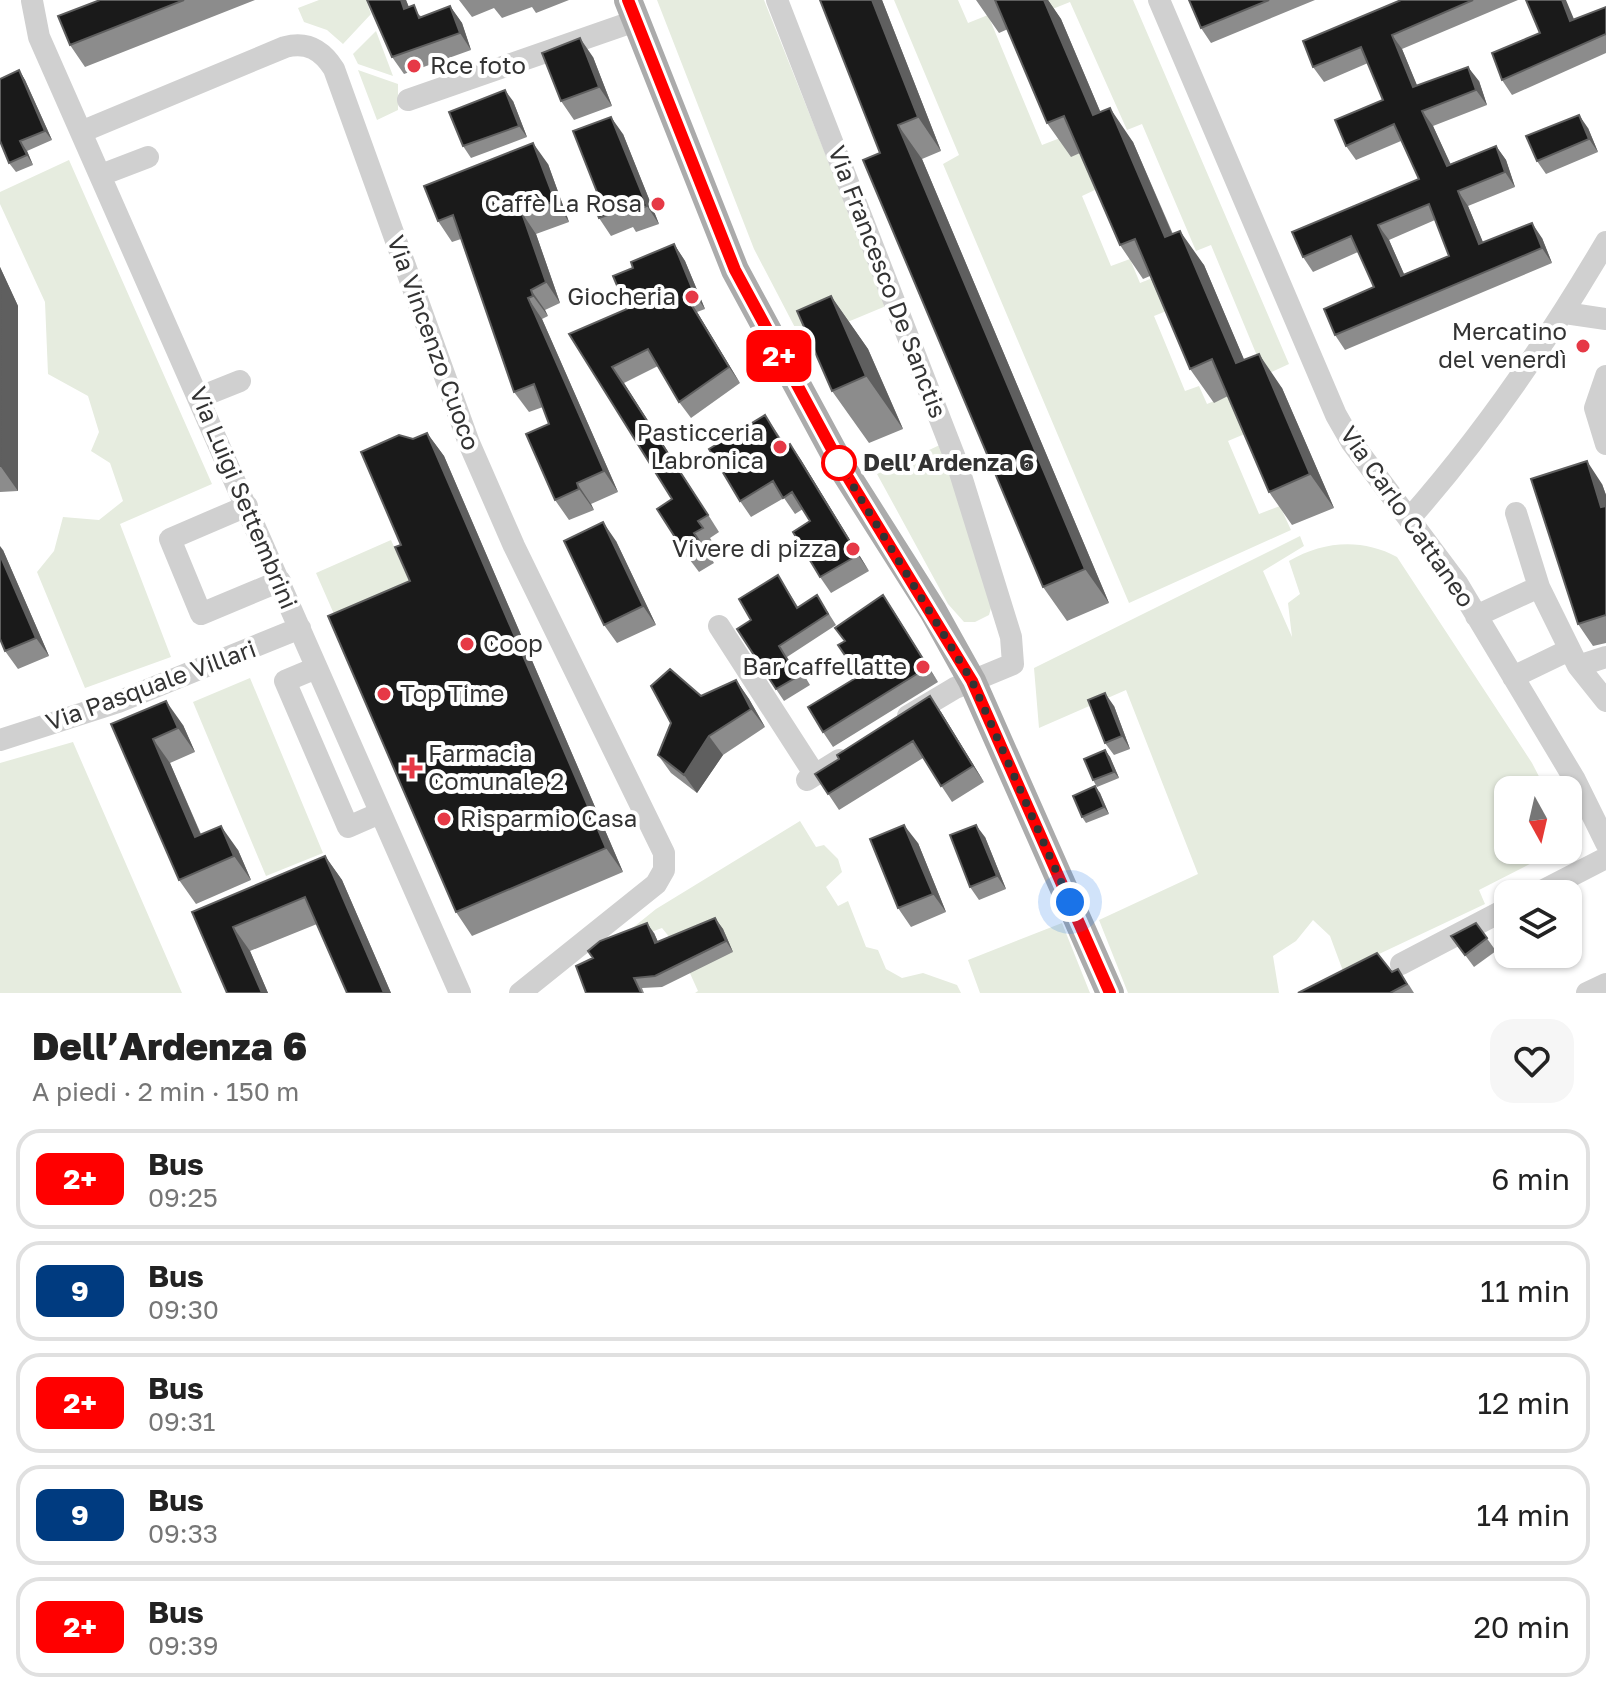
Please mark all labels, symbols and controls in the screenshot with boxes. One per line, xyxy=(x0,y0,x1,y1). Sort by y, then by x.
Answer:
place label: Rce foto xyxy=(430,50,526,79)
marker: Rce foto xyxy=(405,57,423,75)
street label: Via Francesco De Sanctis xyxy=(823,141,954,422)
place label: Caffè La Rosa xyxy=(484,188,642,217)
marker: Caffè La Rosa xyxy=(649,195,667,213)
street label: Via Vincenzo Cuoco xyxy=(382,231,487,454)
place label: Giocheria xyxy=(567,281,676,310)
marker: Giocheria xyxy=(683,288,701,306)
place label: Mercatino del venerdì xyxy=(1438,316,1567,373)
line badge: 2+ xyxy=(743,330,815,382)
marker: Mercatino del venerdì xyxy=(1574,337,1592,355)
text: 2+ xyxy=(762,339,796,372)
street label: Via Luigi Settembrini xyxy=(184,382,304,613)
place label: Pasticceria Labronica xyxy=(637,417,764,474)
street label: Via Carlo Cattaneo xyxy=(1335,420,1482,612)
marker: Pasticceria Labronica xyxy=(771,438,789,456)
marker: Dell’Ardenza 6 xyxy=(822,446,856,480)
place label: Dell’Ardenza 6 xyxy=(863,447,1034,476)
place label: Vivere di pizza xyxy=(672,533,837,562)
marker: Vivere di pizza xyxy=(844,540,862,558)
place label: Coop xyxy=(483,628,543,657)
street label: Via Pasquale Villari xyxy=(42,633,259,736)
marker: Coop xyxy=(458,635,476,653)
place label: Bar caffellatte xyxy=(742,651,907,680)
marker: Bar caffellatte xyxy=(914,658,932,676)
place label: Top Time xyxy=(400,678,504,707)
marker: Top Time xyxy=(375,685,393,703)
place label: Farmacia Comunale 2 xyxy=(428,738,564,795)
marker: Farmacia Comunale 2 xyxy=(403,759,421,777)
north arrow xyxy=(1494,776,1582,864)
map controls xyxy=(1494,776,1582,968)
place label: Risparmio Casa xyxy=(460,803,637,832)
marker: Risparmio Casa xyxy=(435,810,453,828)
button: layers xyxy=(1494,880,1582,968)
your location xyxy=(1050,882,1090,922)
button: heart xyxy=(1490,1019,1574,1103)
text: Dell’Ardenza 6 xyxy=(32,1023,307,1068)
text: A piedi · 2 min · 150 m xyxy=(32,1076,299,1107)
text: Bus xyxy=(148,1146,204,1182)
text: 6 min xyxy=(1491,1161,1570,1197)
text: 2+ xyxy=(63,1162,97,1195)
text: 09:25 xyxy=(148,1182,218,1213)
text: Bus xyxy=(148,1258,204,1294)
text: 11 min xyxy=(1480,1273,1570,1309)
text: 9 xyxy=(71,1274,89,1307)
text: 09:30 xyxy=(148,1294,219,1325)
text: Bus xyxy=(148,1370,204,1406)
text: 12 min xyxy=(1478,1385,1570,1421)
text: 2+ xyxy=(63,1386,97,1419)
text: 09:31 xyxy=(148,1406,215,1437)
text: Bus xyxy=(148,1482,204,1518)
text: 14 min xyxy=(1477,1497,1570,1533)
text: 9 xyxy=(71,1498,89,1531)
text: 09:33 xyxy=(148,1518,218,1549)
text: Bus xyxy=(148,1594,204,1630)
text: 20 min xyxy=(1473,1609,1570,1645)
text: 2+ xyxy=(63,1610,97,1643)
text: 09:39 xyxy=(148,1630,219,1661)

